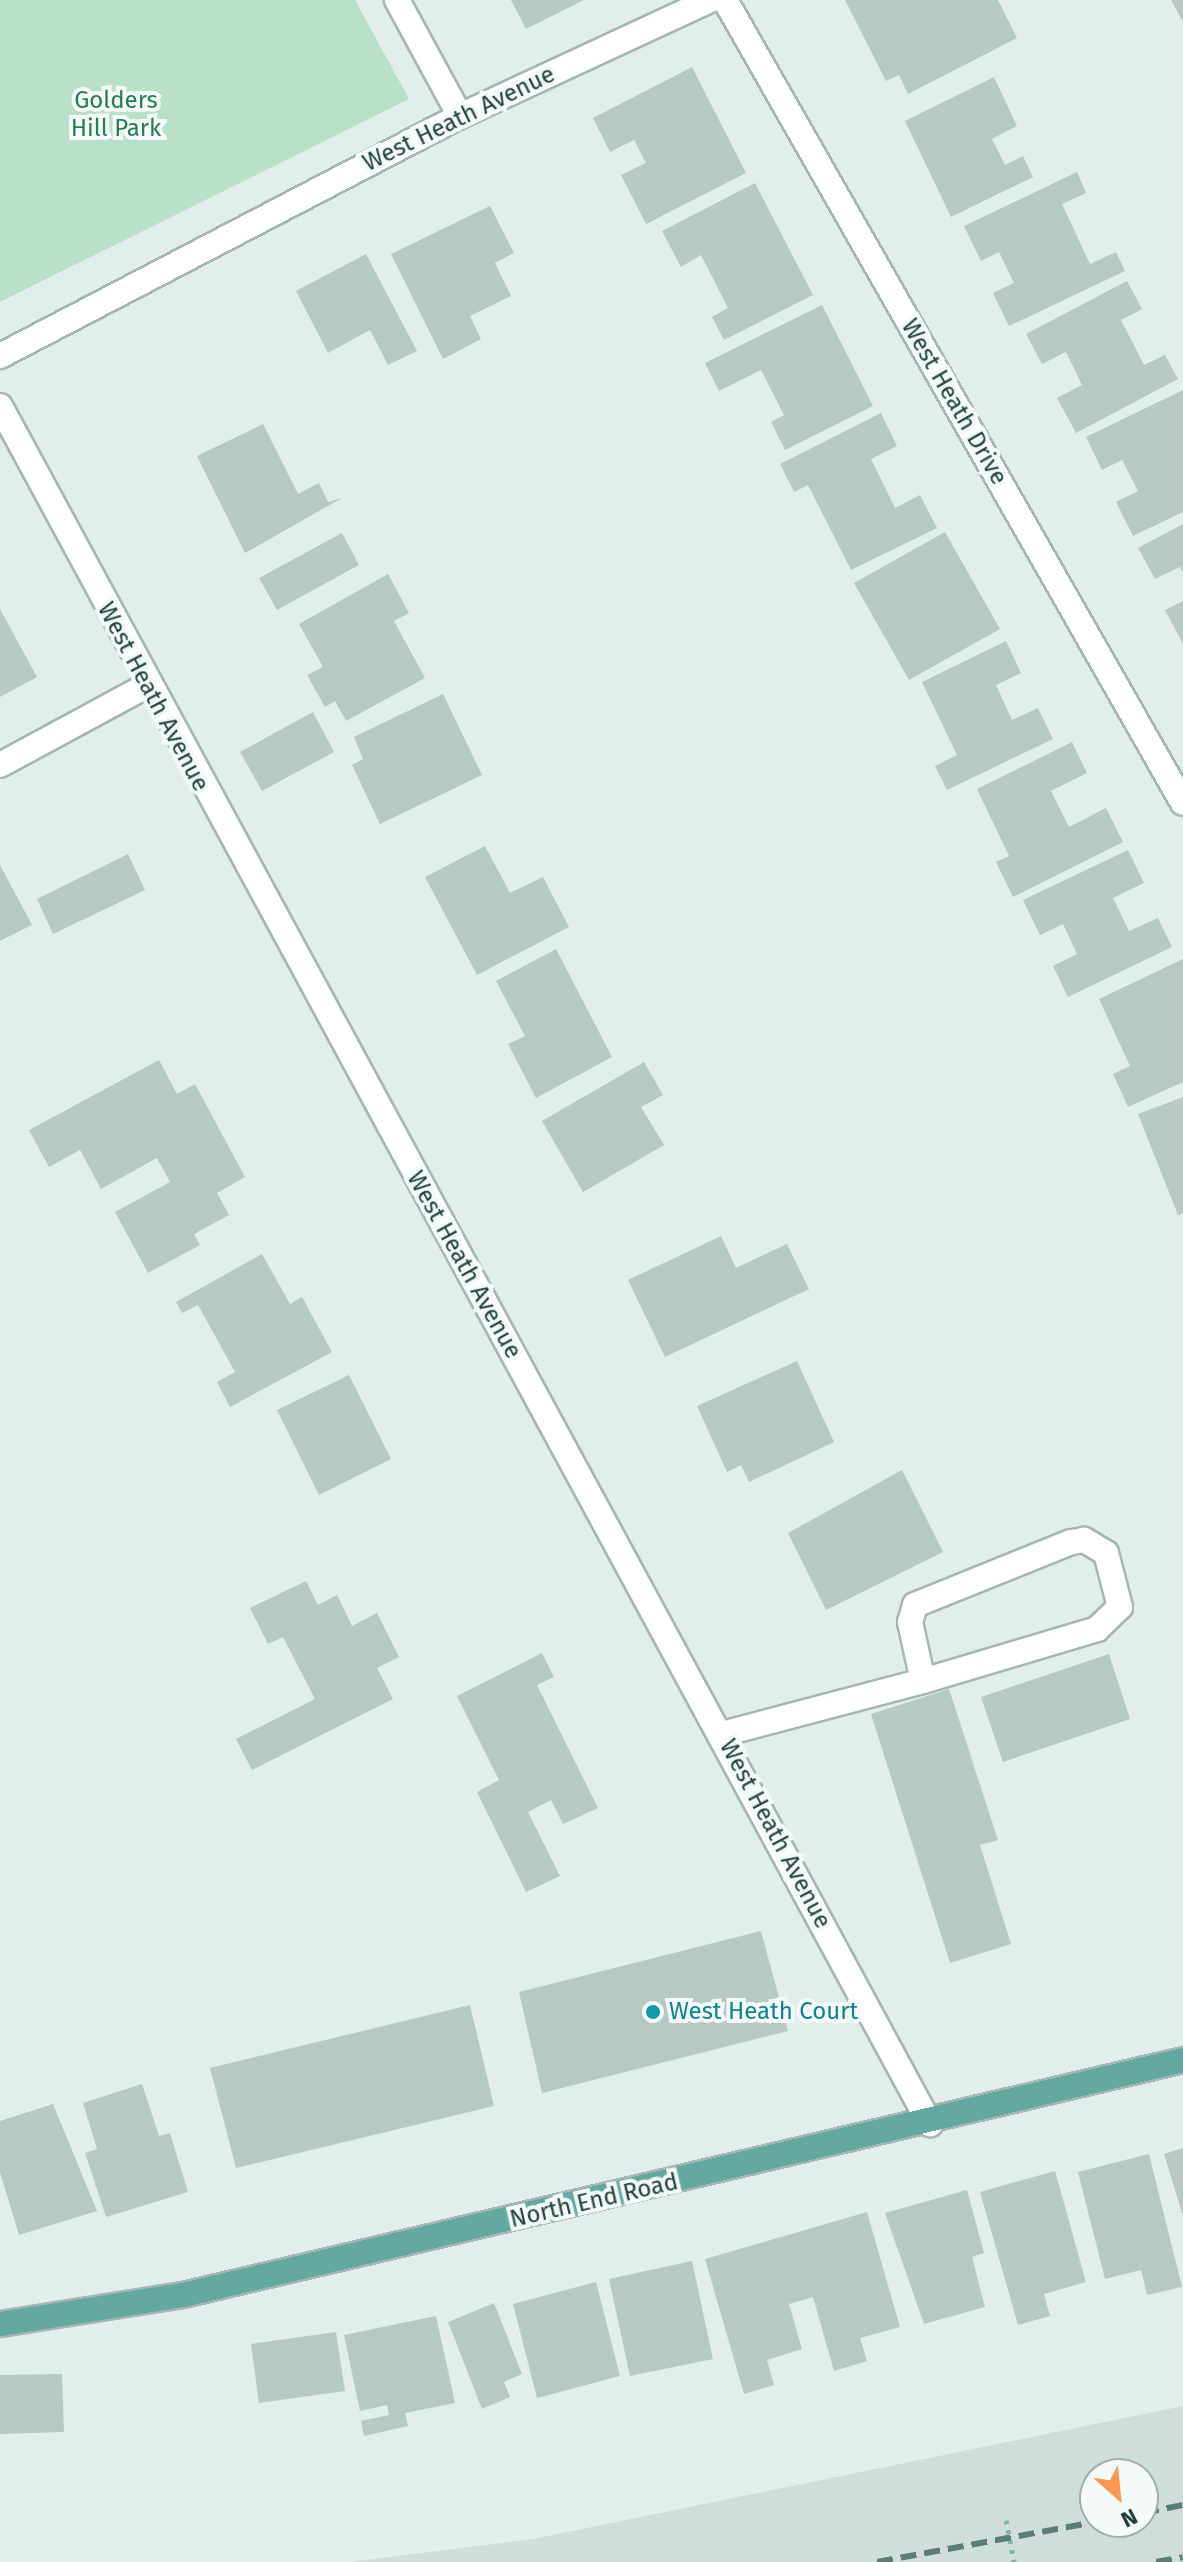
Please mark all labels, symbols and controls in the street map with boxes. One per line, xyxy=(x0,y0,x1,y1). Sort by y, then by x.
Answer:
street label: West Heath Avenue xyxy=(358,60,560,178)
park label: Golders Hill Park xyxy=(71,87,161,143)
street label: West Heath Drive xyxy=(895,314,1013,490)
street label: West Heath Avenue xyxy=(91,598,215,796)
street label: West Heath Avenue xyxy=(401,1166,527,1364)
street label: West Heath Avenue xyxy=(713,1735,837,1933)
place label: West Heath Court xyxy=(669,1998,858,2026)
marker: West Heath Court xyxy=(644,2003,662,2021)
street label: North End Road xyxy=(507,2168,681,2234)
north arrow xyxy=(1079,2458,1159,2538)
text: N xyxy=(1117,2503,1142,2533)

